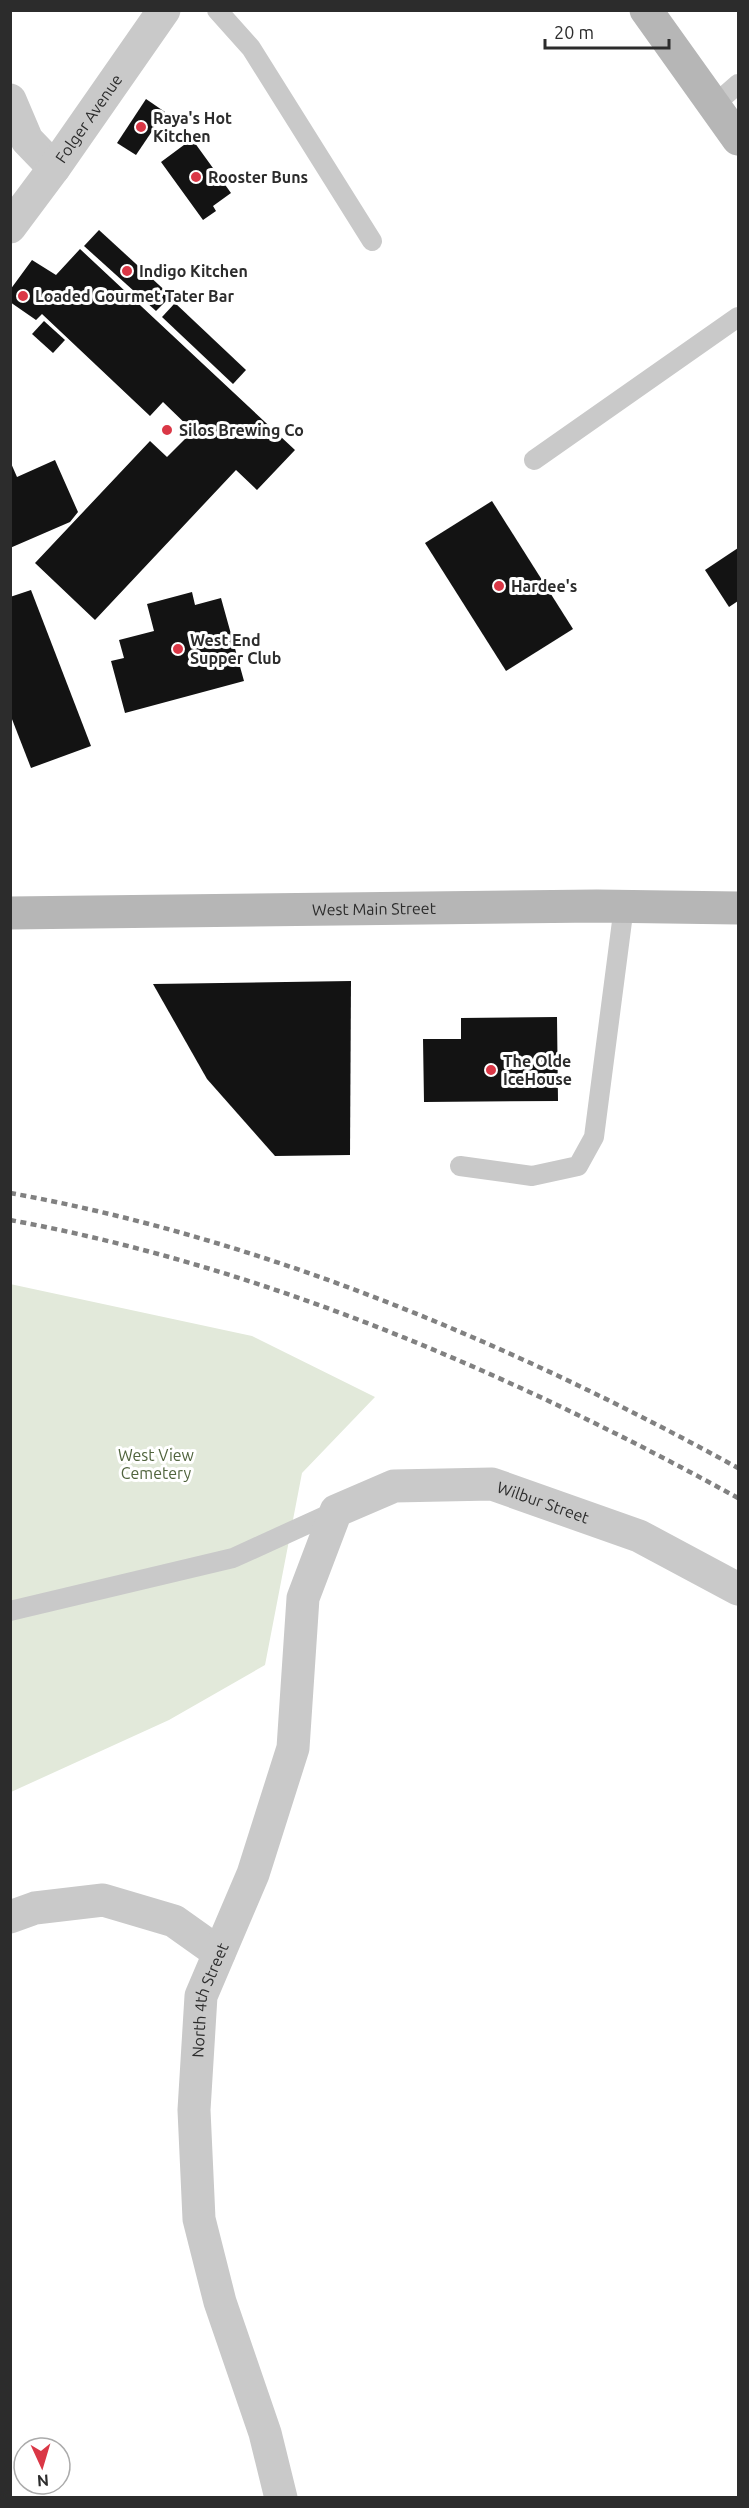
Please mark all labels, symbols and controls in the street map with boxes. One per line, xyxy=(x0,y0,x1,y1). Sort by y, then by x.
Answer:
scale bar xyxy=(545,12,670,50)
text: 20 m xyxy=(554,22,594,42)
street label: Folger Avenue xyxy=(51,71,126,166)
place label: Raya's Hot Kitchen xyxy=(153,109,232,145)
marker: Raya's Hot Kitchen xyxy=(134,120,148,134)
place label: Rooster Buns xyxy=(208,168,308,186)
marker: Rooster Buns xyxy=(189,170,203,184)
place label: Indigo Kitchen xyxy=(139,262,248,280)
marker: Indigo Kitchen xyxy=(120,264,134,278)
place label: Loaded Gourmet Tater Bar xyxy=(35,287,234,305)
marker: Loaded Gourmet Tater Bar xyxy=(16,289,30,303)
place label: Silos Brewing Co xyxy=(179,421,304,439)
marker: Silos Brewing Co xyxy=(160,423,174,437)
place label: Hardee's xyxy=(511,577,577,595)
marker: Hardee's xyxy=(492,579,506,593)
place label: West End Supper Club xyxy=(190,631,281,667)
marker: West End Supper Club xyxy=(171,642,185,656)
street label: West Main Street xyxy=(312,899,437,918)
place label: The Olde IceHouse xyxy=(503,1052,572,1088)
marker: The Olde IceHouse xyxy=(484,1063,498,1077)
park label: West View Cemetery xyxy=(118,1446,195,1482)
street label: Wilbur Street xyxy=(495,1478,592,1527)
street label: North 4th Street xyxy=(188,1939,232,2058)
north arrow xyxy=(12,2436,72,2496)
text: N xyxy=(36,2472,50,2490)

